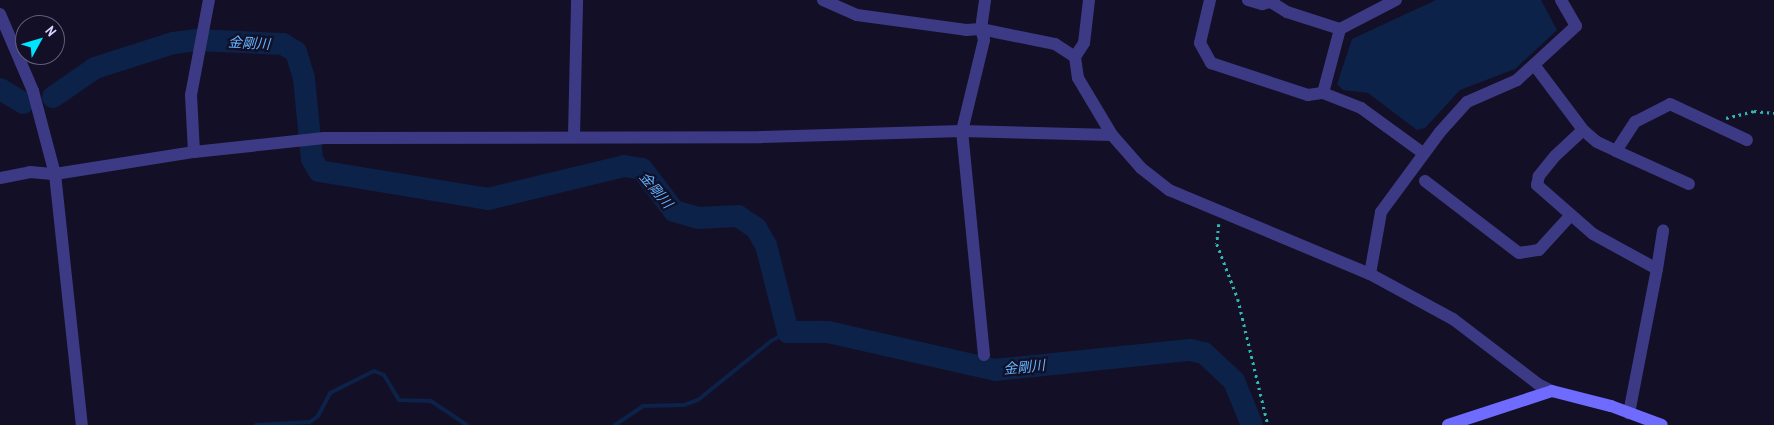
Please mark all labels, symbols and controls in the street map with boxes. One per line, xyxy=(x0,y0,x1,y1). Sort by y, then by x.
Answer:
north arrow xyxy=(15,15,65,65)
text: N xyxy=(41,22,60,40)
water label: 金剛川 xyxy=(228,34,270,52)
water label: 金剛川 xyxy=(636,169,676,211)
water label: 金剛川 xyxy=(1002,356,1046,378)

